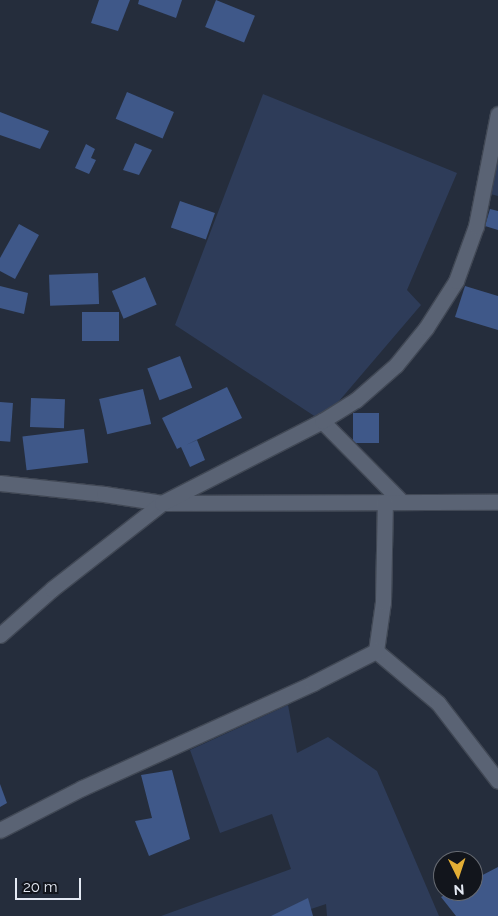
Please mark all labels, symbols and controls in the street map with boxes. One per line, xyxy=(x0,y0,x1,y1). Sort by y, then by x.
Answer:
north arrow xyxy=(433,851,483,901)
scale bar xyxy=(18,868,84,900)
text: 20 m xyxy=(23,878,58,896)
text: N xyxy=(453,882,465,898)

